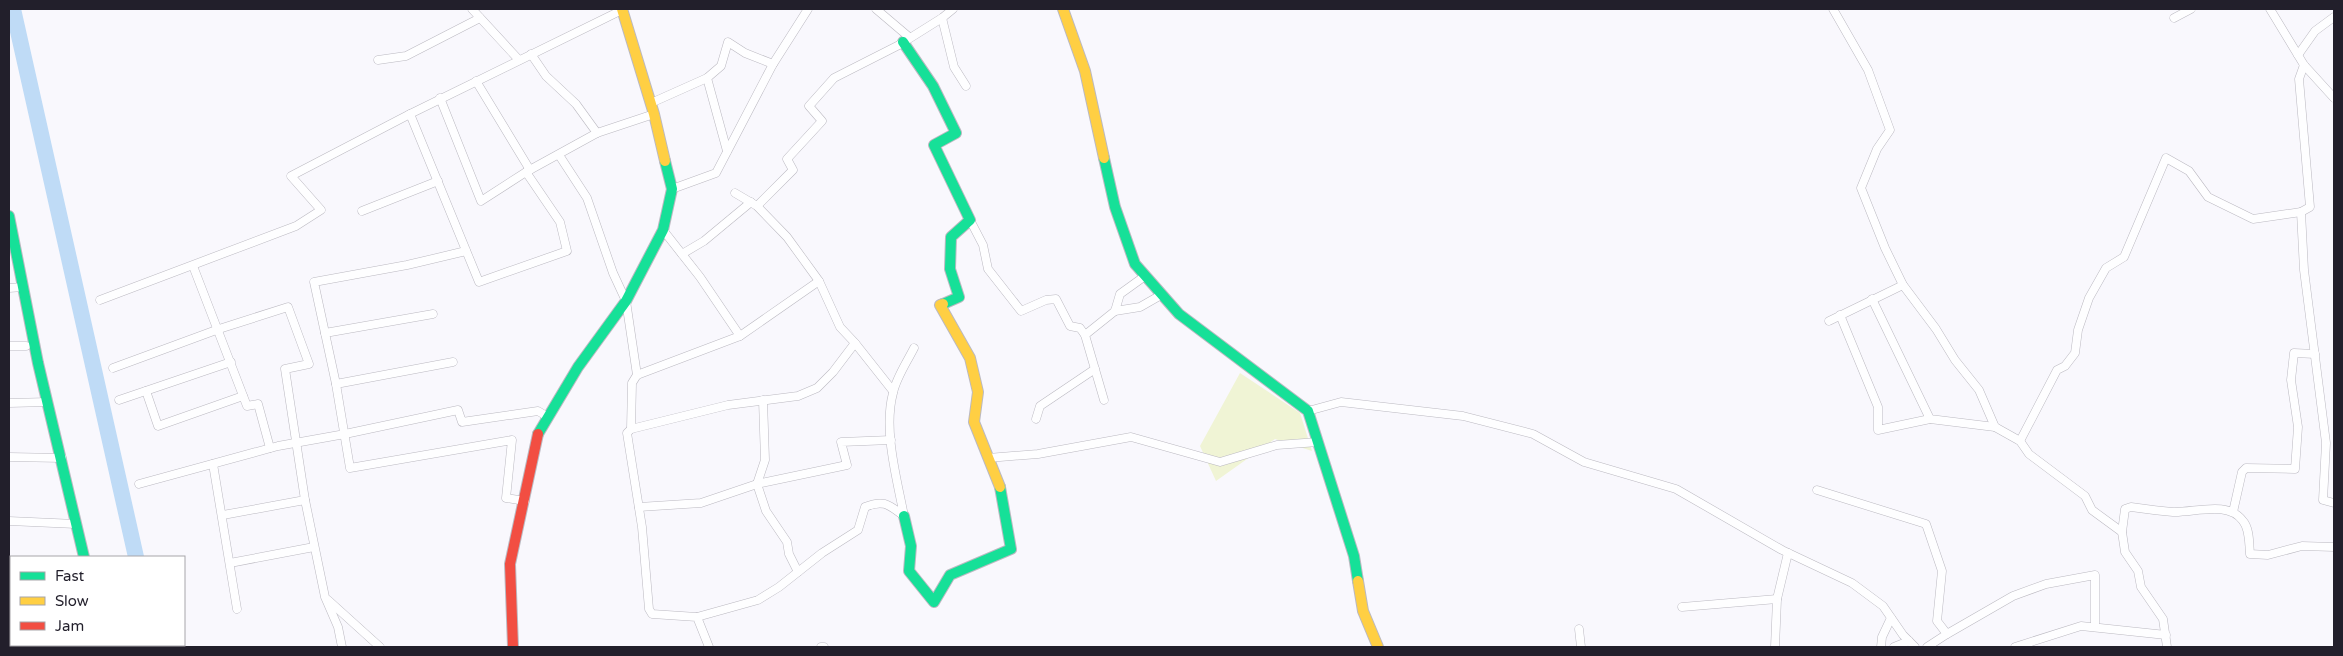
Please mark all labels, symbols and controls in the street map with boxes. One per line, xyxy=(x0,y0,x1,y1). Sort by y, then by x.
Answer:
legend xyxy=(10,556,185,646)
text: Fast xyxy=(55,567,85,585)
text: Slow xyxy=(55,592,89,610)
text: Jam xyxy=(55,617,84,635)

